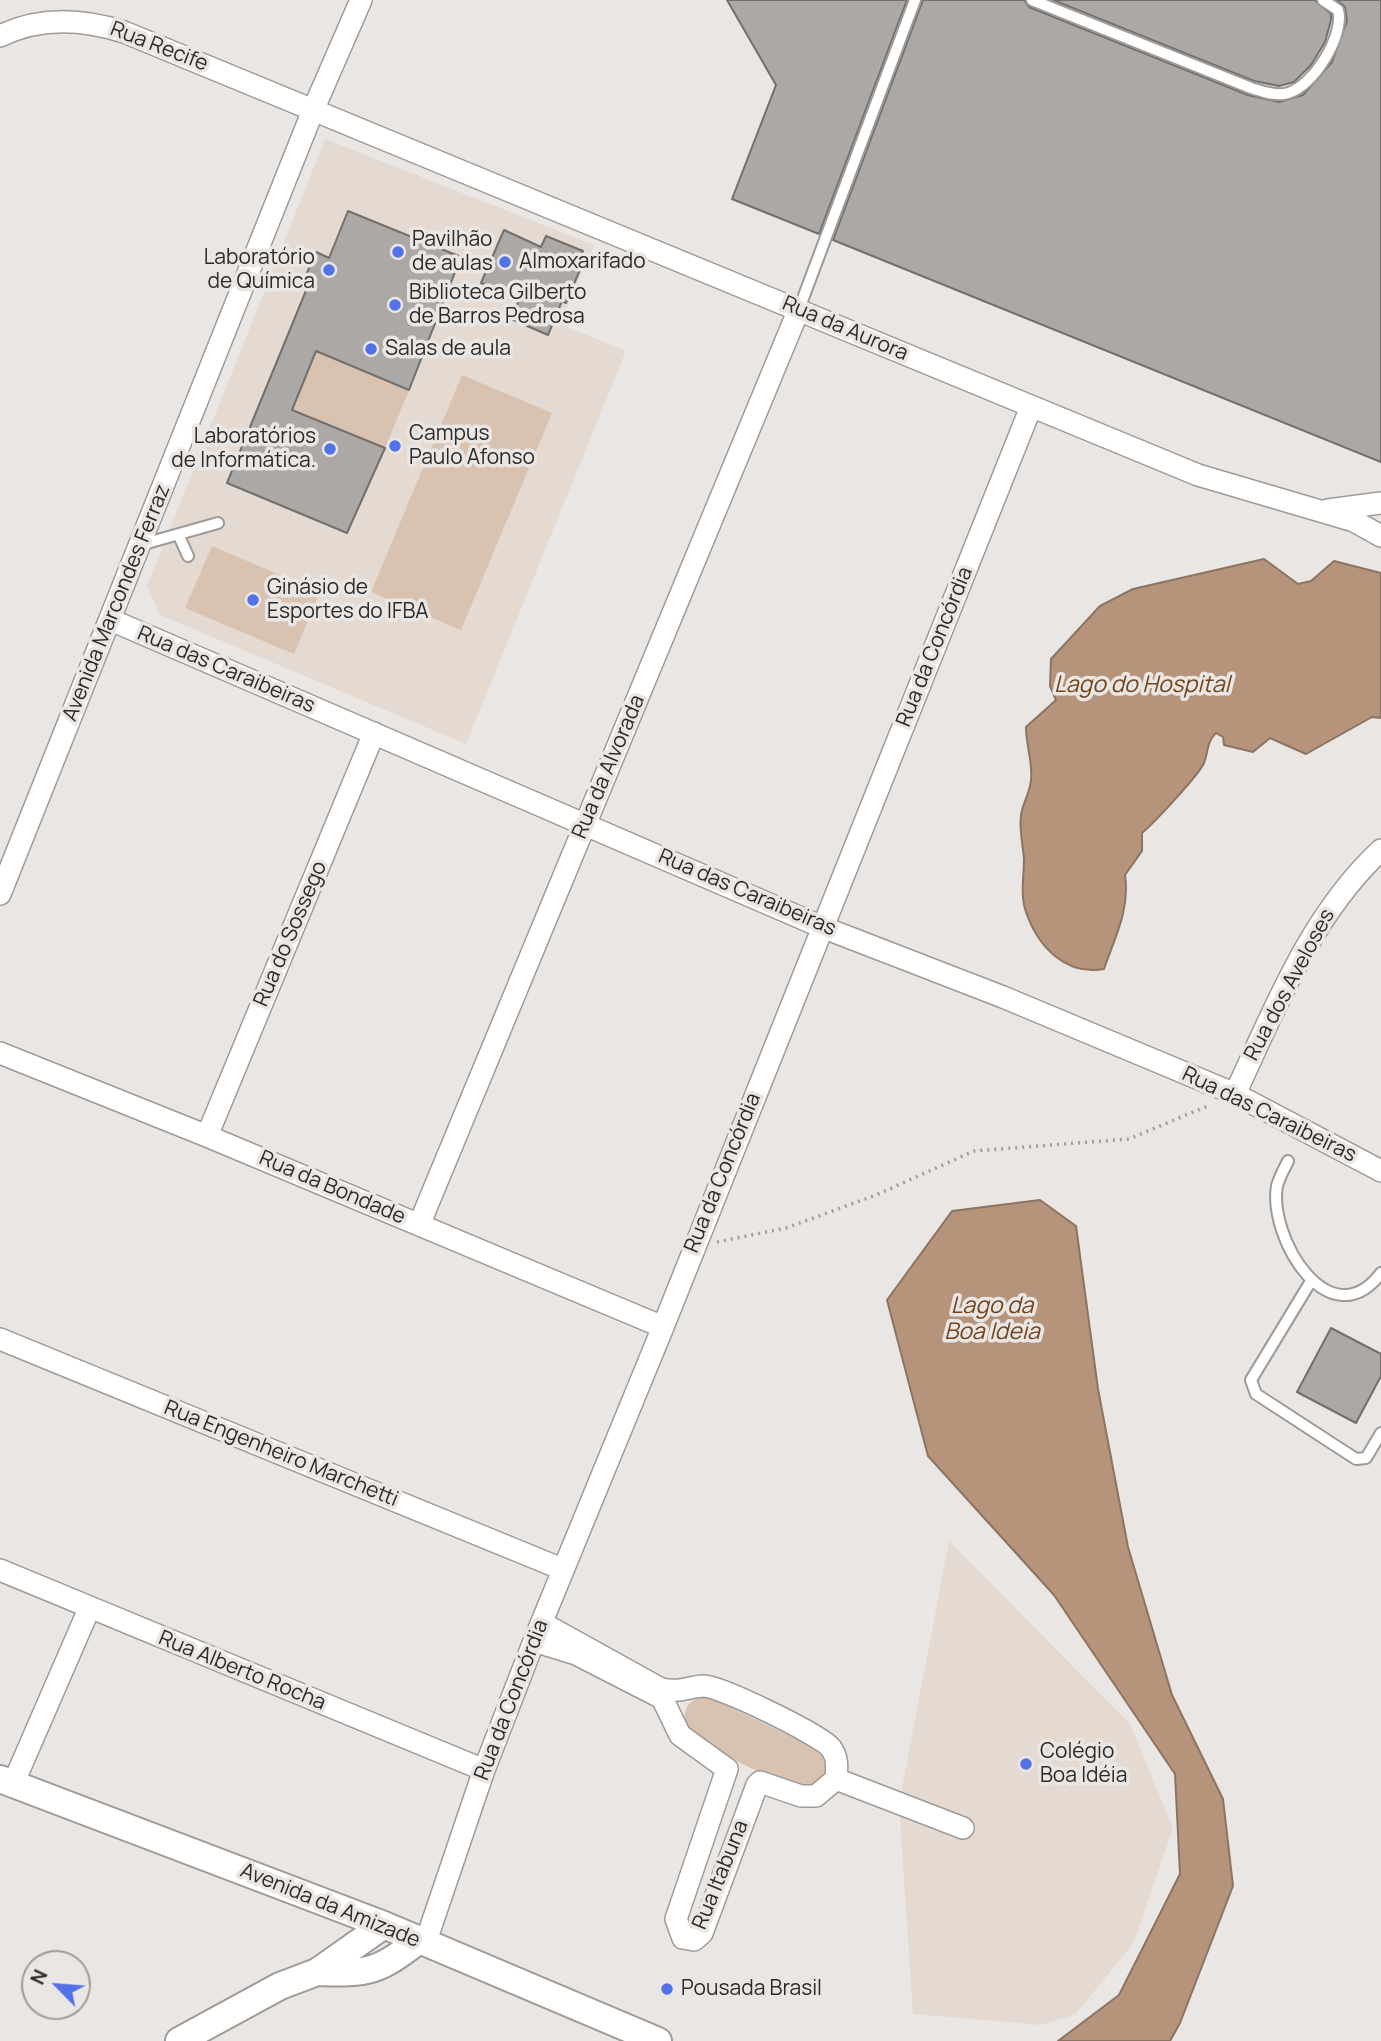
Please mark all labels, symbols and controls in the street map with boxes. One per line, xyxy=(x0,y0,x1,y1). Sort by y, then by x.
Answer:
street label: Rua Recife xyxy=(107,17,211,77)
place label: Pavilhão de aulas xyxy=(412,227,493,277)
marker: Pavilhão de aulas xyxy=(390,244,406,260)
place label: Laboratório de Química xyxy=(204,245,315,295)
place label: Almoxarifado xyxy=(519,249,646,275)
marker: Almoxarifado xyxy=(497,254,513,270)
marker: Laboratório de Química xyxy=(321,262,337,278)
place label: Biblioteca Gilberto de Barros Pedrosa xyxy=(409,280,586,330)
street label: Rua da Aurora xyxy=(778,291,912,367)
marker: Biblioteca Gilberto de Barros Pedrosa xyxy=(387,297,403,313)
place label: Salas de aula xyxy=(385,336,511,362)
marker: Salas de aula xyxy=(363,341,379,357)
place label: Campus Paulo Afonso xyxy=(409,421,535,471)
place label: Laboratórios de Informática. xyxy=(171,424,316,474)
marker: Campus Paulo Afonso xyxy=(387,438,403,454)
marker: Laboratórios de Informática. xyxy=(322,441,338,457)
street label: Avenida Marcondes Ferraz xyxy=(58,481,176,725)
street label: Rua da Concórdia xyxy=(892,564,978,730)
place label: Ginásio de Esportes do IFBA xyxy=(267,575,429,625)
marker: Ginásio de Esportes do IFBA xyxy=(245,592,261,608)
street label: Rua das Caraibeiras xyxy=(133,621,319,719)
water label: Lago do Hospital xyxy=(1054,672,1230,700)
street label: Rua da Alvorada xyxy=(567,691,651,843)
street label: Rua das Caraibeiras xyxy=(654,844,840,942)
street label: Rua do Sossego xyxy=(249,858,333,1010)
street label: Rua dos Aveloses xyxy=(1239,905,1341,1065)
street label: Rua das Caraibeiras xyxy=(1178,1062,1360,1168)
street label: Rua da Concórdia xyxy=(680,1090,766,1256)
street label: Rua da Bondade xyxy=(255,1146,409,1230)
water label: Lago da Boa Ideia xyxy=(944,1293,1040,1347)
street label: Rua Engenheiro Marchetti xyxy=(160,1395,402,1513)
street label: Rua da Concórdia xyxy=(470,1616,554,1784)
street label: Rua Alberto Rocha xyxy=(155,1626,329,1716)
place label: Colégio Boa Idéia xyxy=(1040,1739,1127,1789)
marker: Colégio Boa Idéia xyxy=(1018,1756,1034,1772)
street label: Rua Itabuna xyxy=(688,1817,754,1933)
street label: Avenida da Amizade xyxy=(236,1858,424,1954)
north arrow xyxy=(21,1950,91,2020)
text: N xyxy=(24,1965,53,1989)
place label: Pousada Brasil xyxy=(681,1976,822,2002)
marker: Pousada Brasil xyxy=(659,1981,675,1997)

